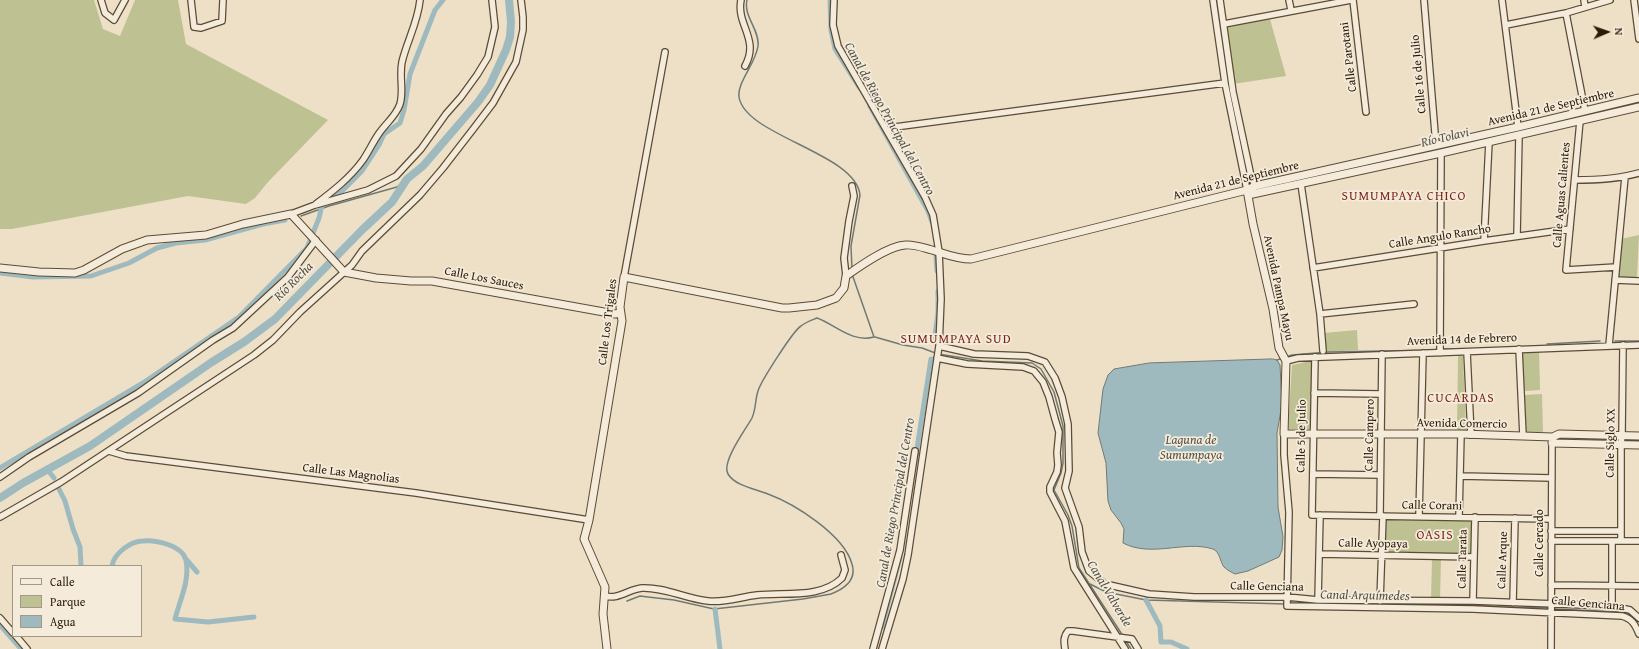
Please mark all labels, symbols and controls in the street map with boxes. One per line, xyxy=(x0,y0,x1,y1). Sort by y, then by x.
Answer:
north arrow xyxy=(1587,12,1627,52)
street label: Calle Parotani xyxy=(1338,21,1360,93)
text: N xyxy=(1611,28,1627,36)
street label: Calle 16 de Julio xyxy=(1408,34,1430,114)
water label: Canal de Riego Principal del Centro xyxy=(840,40,938,198)
street label: Avenida 21 de Septiembre xyxy=(1486,86,1616,130)
water label: Río Tolavi xyxy=(1419,125,1471,151)
street label: Calle Aguas Calientes xyxy=(1550,142,1574,248)
street label: Avenida 21 de Septiembre xyxy=(1172,158,1300,204)
district label: SUMUMPAYA CHICO xyxy=(1342,189,1466,205)
street label: Calle Angulo Rancho xyxy=(1388,222,1492,252)
street label: Avenida Pampa Mayu xyxy=(1260,234,1296,342)
water label: Río Rocha xyxy=(271,259,317,305)
street label: Calle Los Sauces xyxy=(443,264,525,294)
street label: Calle Los Trigales xyxy=(596,278,620,366)
street label: Avenida 14 de Febrero xyxy=(1407,331,1517,349)
district label: SUMUMPAYA SUD xyxy=(900,332,1012,348)
district label: CUCARDAS xyxy=(1427,391,1495,407)
street label: Calle 5 de Julio xyxy=(1294,399,1310,473)
street label: Calle Campero xyxy=(1362,399,1378,471)
street label: Calle Siglo XX xyxy=(1603,408,1619,478)
street label: Avenida Comercio xyxy=(1417,416,1507,432)
water label: Canal de Riego Principal del Centro xyxy=(873,417,919,589)
water label: Laguna de Sumumpaya xyxy=(1160,433,1222,464)
street label: Calle Las Magnolias xyxy=(302,461,400,487)
street label: Calle Corani xyxy=(1402,498,1462,514)
street label: Calle Cercado xyxy=(1533,509,1547,577)
district label: OASIS xyxy=(1416,528,1454,544)
street label: Calle Tarata xyxy=(1455,529,1471,589)
street label: Calle Arque xyxy=(1495,531,1511,589)
street label: Calle Ayopaya xyxy=(1338,536,1408,552)
water label: Canal Valverde xyxy=(1083,558,1135,630)
legend xyxy=(12,565,142,637)
text: Calle xyxy=(50,573,75,590)
street label: Calle Genciana xyxy=(1230,579,1304,595)
water label: Canal Arquímedes xyxy=(1320,587,1410,605)
text: Parque xyxy=(50,593,85,610)
street label: Calle Genciana xyxy=(1551,594,1625,614)
text: Agua xyxy=(50,613,75,630)

